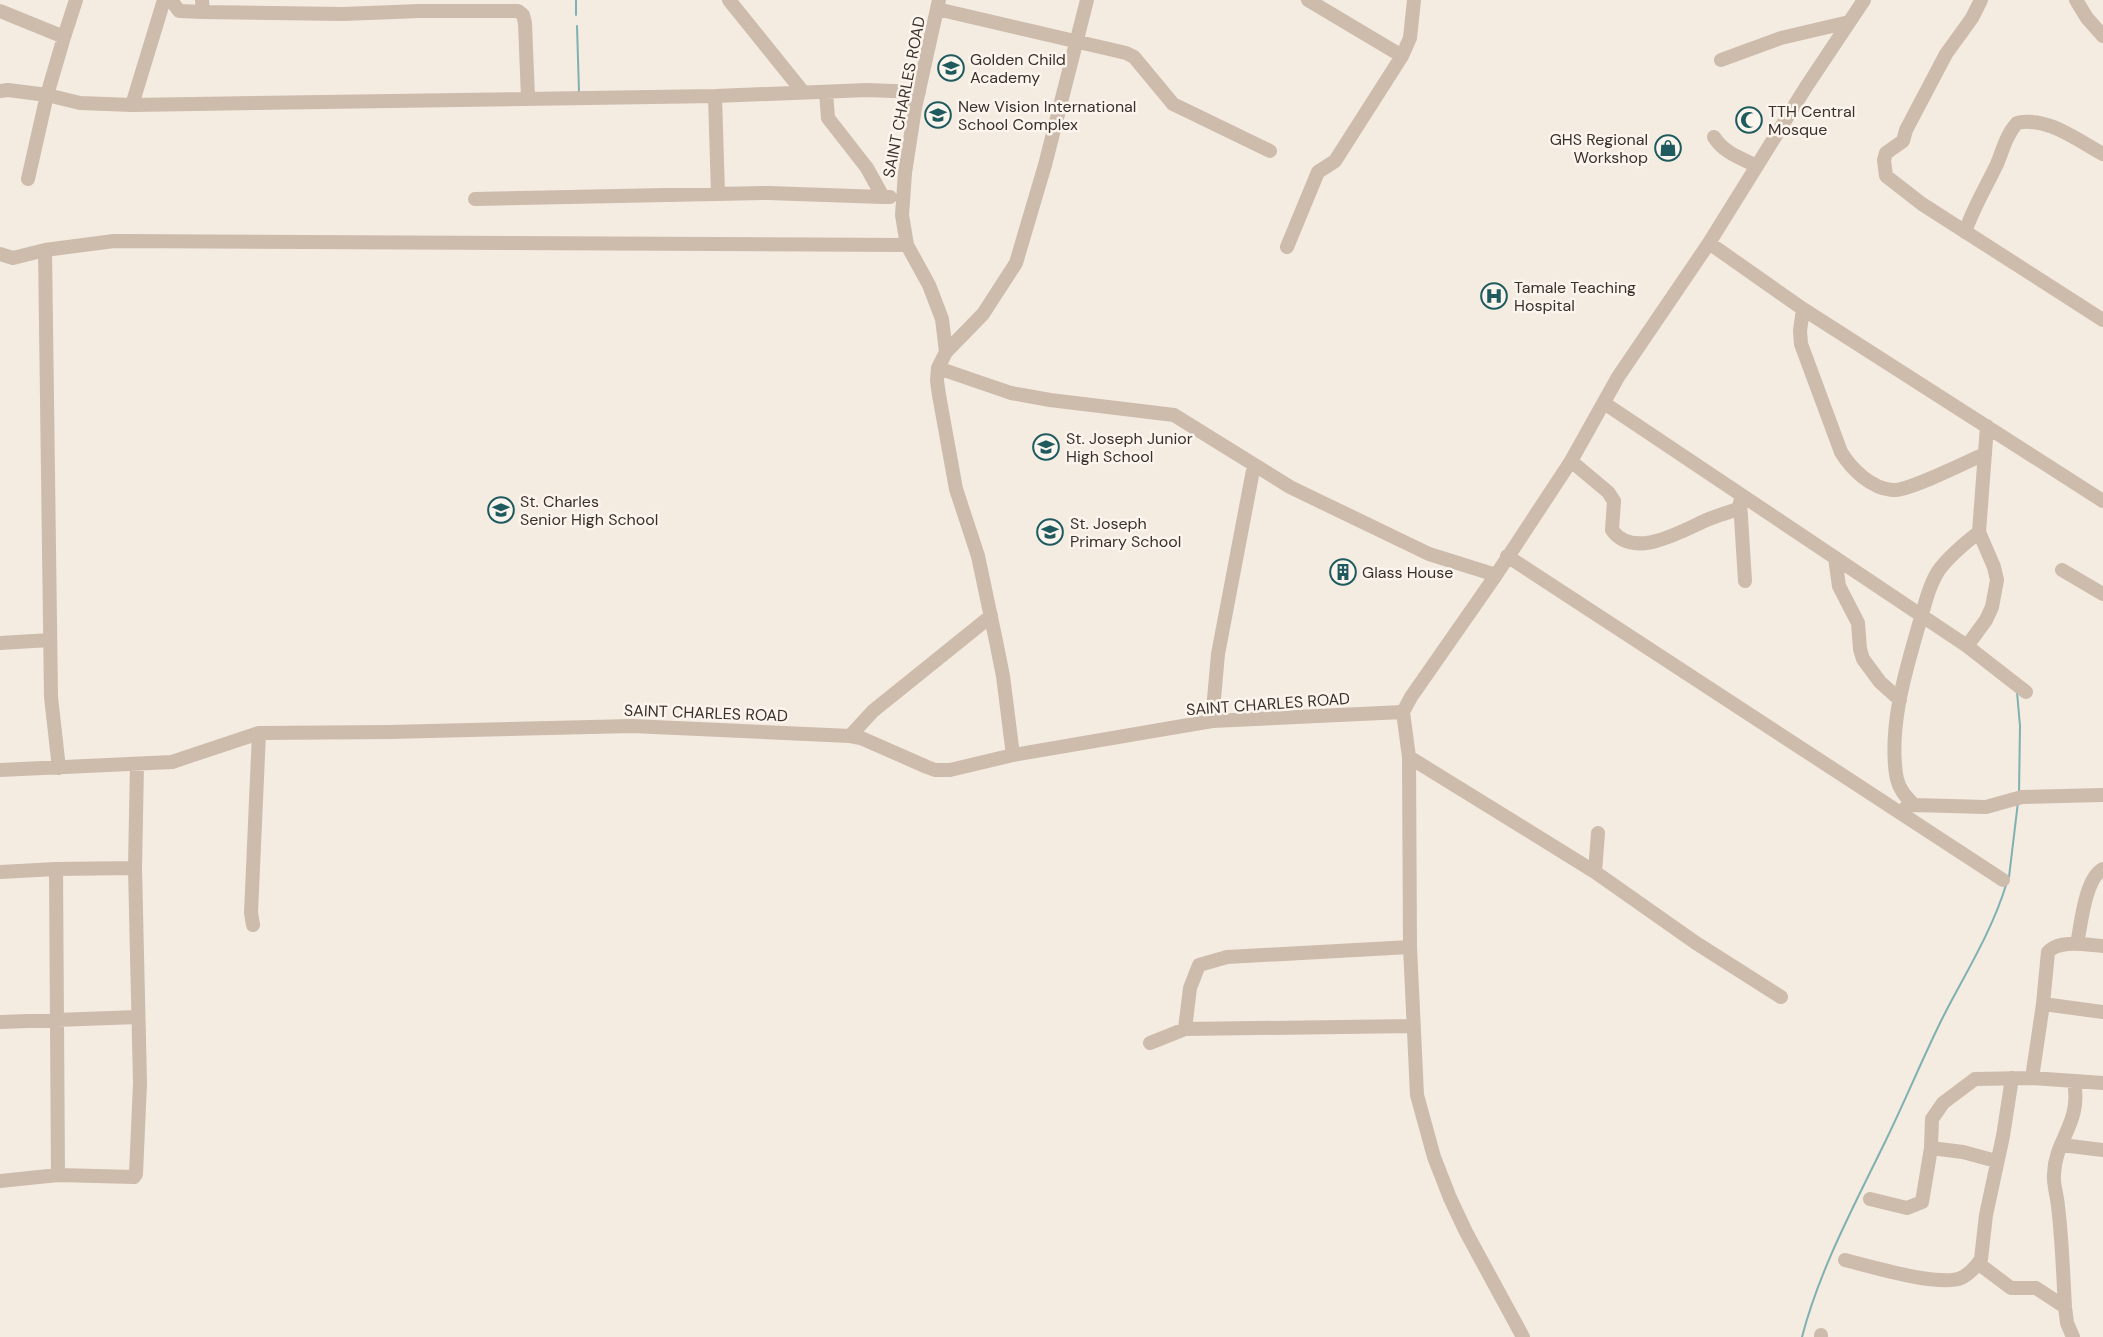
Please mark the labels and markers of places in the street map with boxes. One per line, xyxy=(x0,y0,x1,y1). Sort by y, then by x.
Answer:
place label: Golden Child Academy xyxy=(970,49,1066,88)
school or university icon: Golden Child Academy xyxy=(936,53,966,83)
place label: New Vision International School Complex xyxy=(958,96,1136,135)
school or university icon: New Vision International School Complex xyxy=(923,100,953,130)
place label: TTH Central Mosque xyxy=(1768,101,1855,140)
mosque icon: TTH Central Mosque xyxy=(1734,105,1764,135)
place label: GHS Regional Workshop xyxy=(1550,129,1648,168)
shop icon: GHS Regional Workshop xyxy=(1653,133,1683,163)
place label: Tamale Teaching Hospital xyxy=(1514,277,1636,316)
hospital icon: Tamale Teaching Hospital xyxy=(1479,281,1509,311)
place label: St. Joseph Junior High School xyxy=(1066,428,1193,467)
school or university icon: St. Joseph Junior High School xyxy=(1031,432,1061,462)
place label: St. Charles Senior High School xyxy=(520,491,658,530)
school or university icon: St. Charles Senior High School xyxy=(486,495,516,525)
place label: St. Joseph Primary School xyxy=(1070,513,1181,552)
school or university icon: St. Joseph Primary School xyxy=(1035,517,1065,547)
building icon: Glass House xyxy=(1328,557,1358,587)
place label: Glass House xyxy=(1362,562,1453,583)

